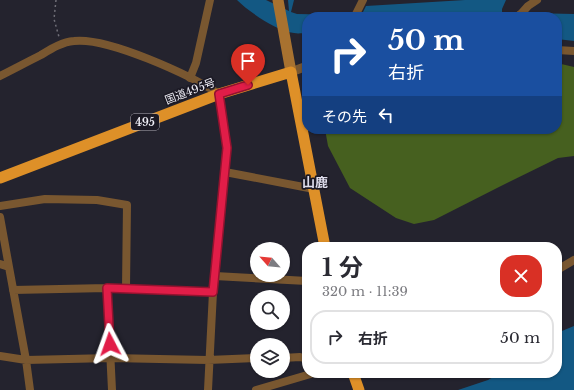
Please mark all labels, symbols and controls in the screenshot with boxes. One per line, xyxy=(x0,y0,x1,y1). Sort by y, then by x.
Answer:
text: 50 m xyxy=(388,23,464,58)
icon: right xyxy=(322,28,374,80)
pin xyxy=(231,44,265,85)
icon: arrive xyxy=(237,50,259,72)
text: 右折 xyxy=(388,62,424,84)
street label: 国道495号 xyxy=(163,75,217,107)
icon: left xyxy=(375,104,397,126)
text: その先 xyxy=(322,107,367,126)
road number: 495 xyxy=(131,114,159,130)
district label: 山鹿 xyxy=(302,174,328,191)
north arrow xyxy=(250,242,290,282)
map controls xyxy=(250,242,290,378)
text: 1 分 xyxy=(322,253,363,282)
button: close xyxy=(500,255,542,297)
text: 320 m · 11:39 xyxy=(322,283,408,300)
button: search xyxy=(250,290,290,330)
position arrow xyxy=(89,323,131,365)
icon: right xyxy=(324,326,346,348)
text: 50 m xyxy=(500,328,540,347)
text: 右折 xyxy=(358,329,388,348)
button: layers xyxy=(250,338,290,378)

